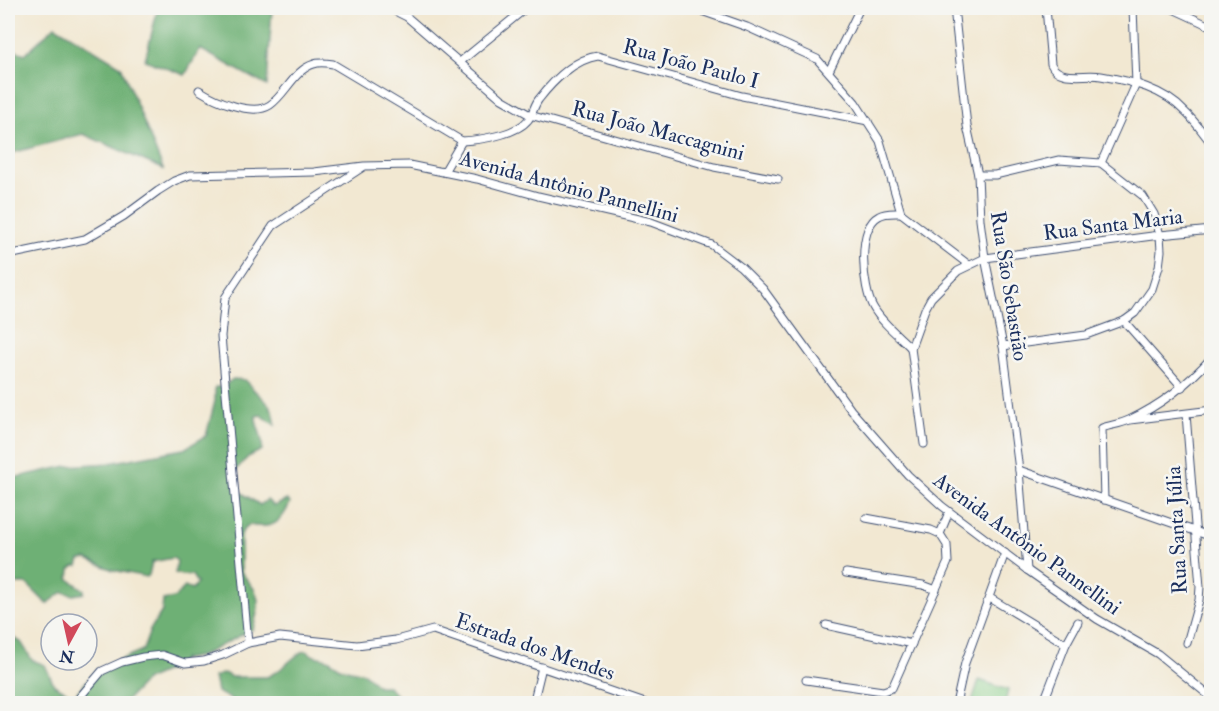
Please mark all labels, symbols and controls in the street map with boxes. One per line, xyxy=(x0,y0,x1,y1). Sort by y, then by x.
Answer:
street label: Rua João Paulo I xyxy=(620,33,762,95)
street label: Rua João Maccagnini xyxy=(569,95,748,167)
street label: Avenida Antônio Pannellini xyxy=(456,145,682,229)
street label: Rua Santa Maria xyxy=(1042,203,1185,247)
street label: Rua São Sebastião xyxy=(984,209,1034,363)
street label: Rua Santa Júlia xyxy=(1160,465,1194,595)
street label: Avenida Antônio Pannellini xyxy=(927,466,1126,621)
street label: Estrada dos Mendes xyxy=(452,607,618,687)
north arrow xyxy=(39,612,99,672)
text: N xyxy=(58,645,77,667)

